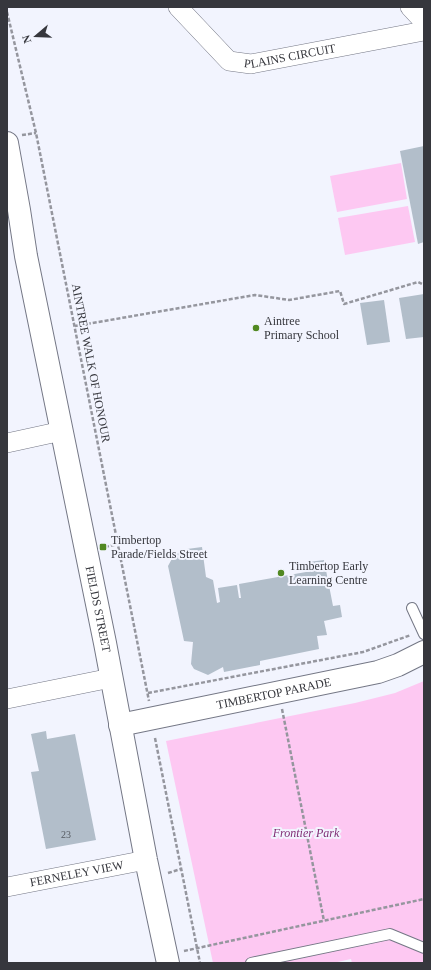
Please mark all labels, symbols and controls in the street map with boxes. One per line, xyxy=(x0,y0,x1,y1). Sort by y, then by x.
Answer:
north arrow xyxy=(16,16,56,56)
text: N xyxy=(20,33,34,45)
street label: PLAINS CIRCUIT xyxy=(243,41,338,71)
street label: AINTREE WALK OF HONOUR xyxy=(69,282,113,444)
place label: Aintree Primary School xyxy=(264,314,340,342)
marker: Aintree Primary School xyxy=(251,323,261,333)
place label: Timbertop Parade/Fields Street xyxy=(111,533,208,561)
marker: Timbertop Parade/Fields Street xyxy=(98,542,108,552)
place label: Timbertop Early Learning Centre xyxy=(289,559,368,587)
street label: FIELDS STREET xyxy=(82,565,114,654)
marker: Timbertop Early Learning Centre xyxy=(276,568,286,578)
street label: TIMBERTOP PARADE xyxy=(215,675,332,712)
park label: Frontier Park xyxy=(272,826,340,840)
house number: 23 xyxy=(61,829,71,840)
street label: FERNELEY VIEW xyxy=(29,857,125,889)

